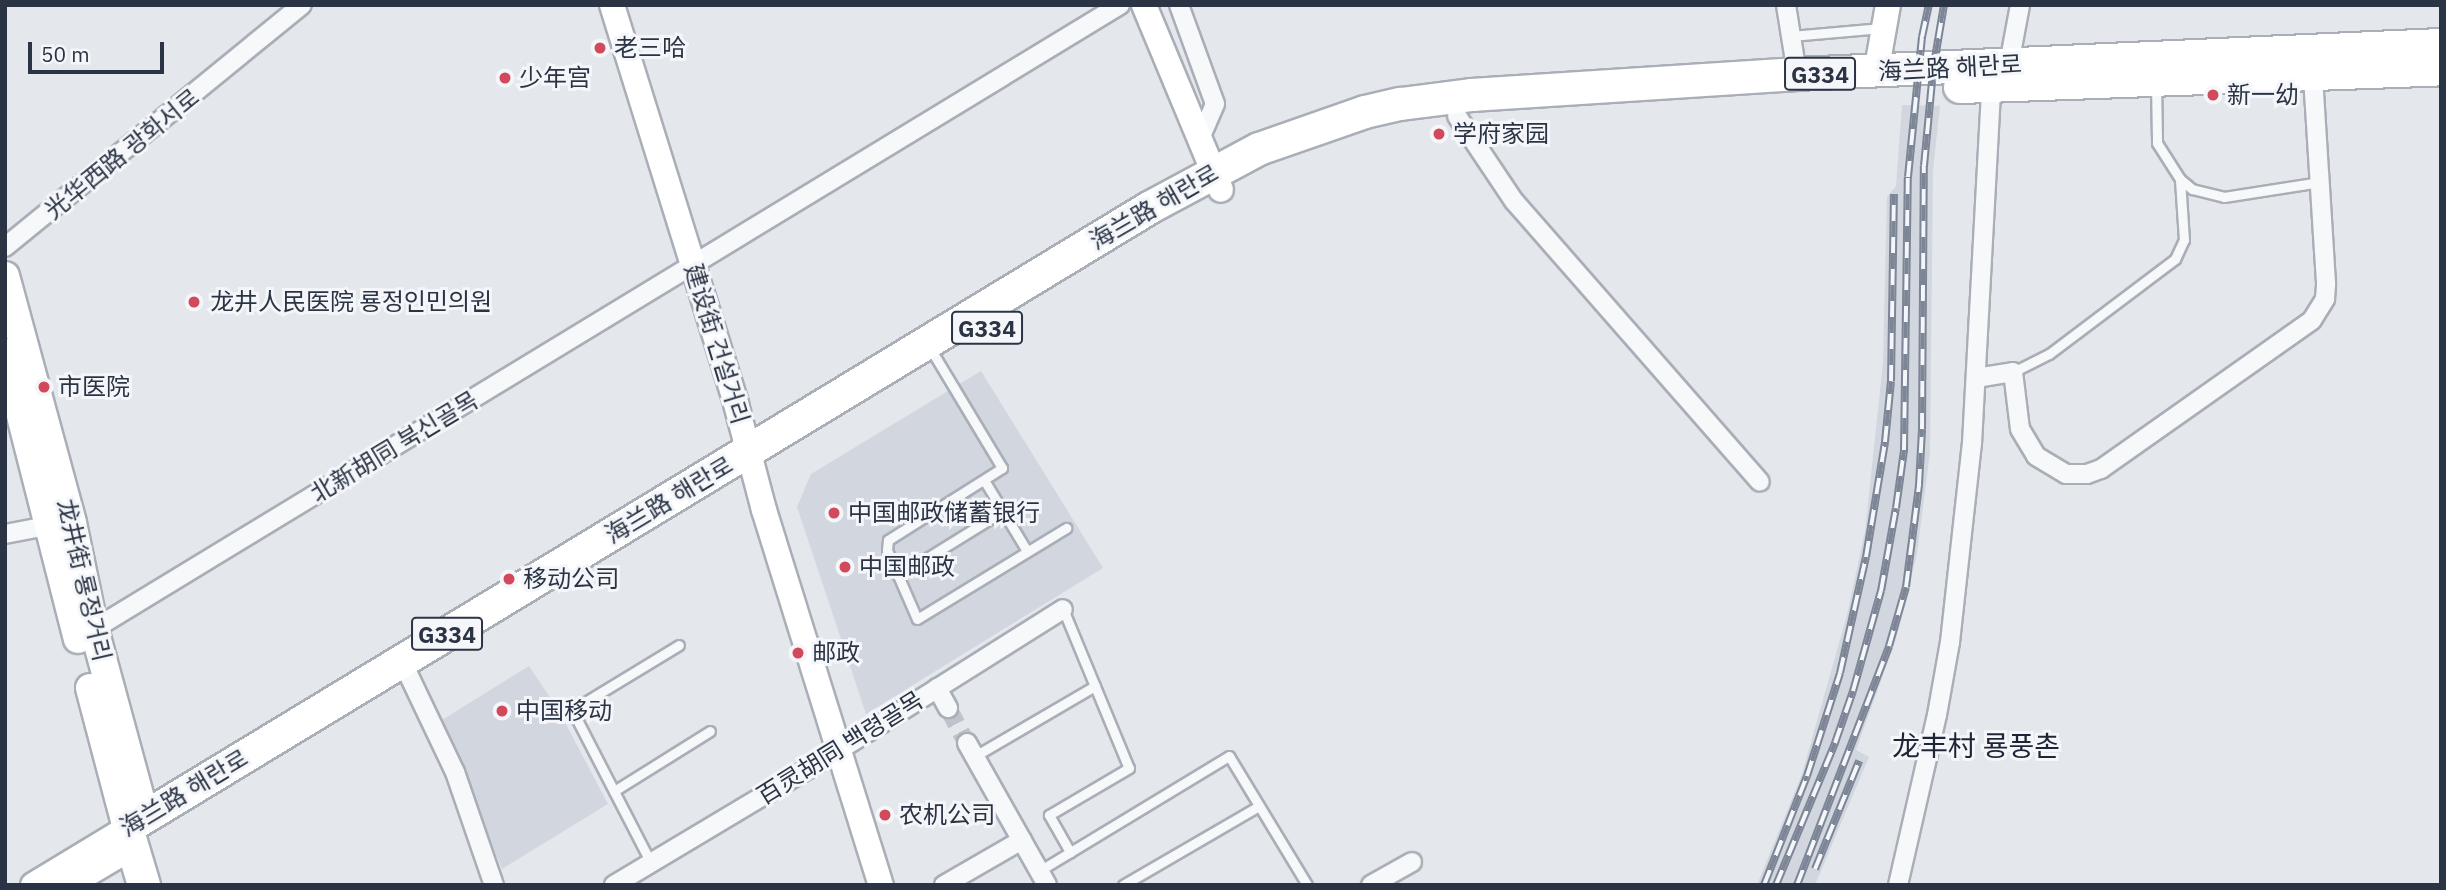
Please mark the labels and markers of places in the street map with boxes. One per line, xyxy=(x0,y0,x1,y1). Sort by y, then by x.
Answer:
place label: 老三哈 xyxy=(614,34,686,62)
marker: 老三哈 xyxy=(592,40,608,56)
place label: 少年宫 xyxy=(519,64,591,92)
marker: 少年宫 xyxy=(497,70,513,86)
place label: 新一幼 xyxy=(2227,81,2299,109)
marker: 新一幼 xyxy=(2205,87,2221,103)
place label: 学府家园 xyxy=(1453,120,1549,148)
marker: 学府家园 xyxy=(1431,126,1447,142)
place label: 龙井人民医院 룡정인민의원 xyxy=(210,288,492,316)
marker: 龙井人民医院 룡정인민의원 xyxy=(184,292,204,312)
place label: 市医院 xyxy=(58,373,130,401)
marker: 市医院 xyxy=(36,379,52,395)
place label: 中国邮政储蓄银行 xyxy=(848,499,1040,527)
marker: 中国邮政储蓄银行 xyxy=(826,505,842,521)
place label: 中国邮政 xyxy=(859,553,955,581)
marker: 中国邮政 xyxy=(837,559,853,575)
place label: 移动公司 xyxy=(523,565,619,593)
marker: 移动公司 xyxy=(501,571,517,587)
place label: 邮政 xyxy=(812,639,860,667)
marker: 邮政 xyxy=(790,645,806,661)
place label: 中国移动 xyxy=(516,697,612,725)
marker: 中国移动 xyxy=(494,703,510,719)
place label: 农机公司 xyxy=(899,801,995,829)
marker: 农机公司 xyxy=(877,807,893,823)

